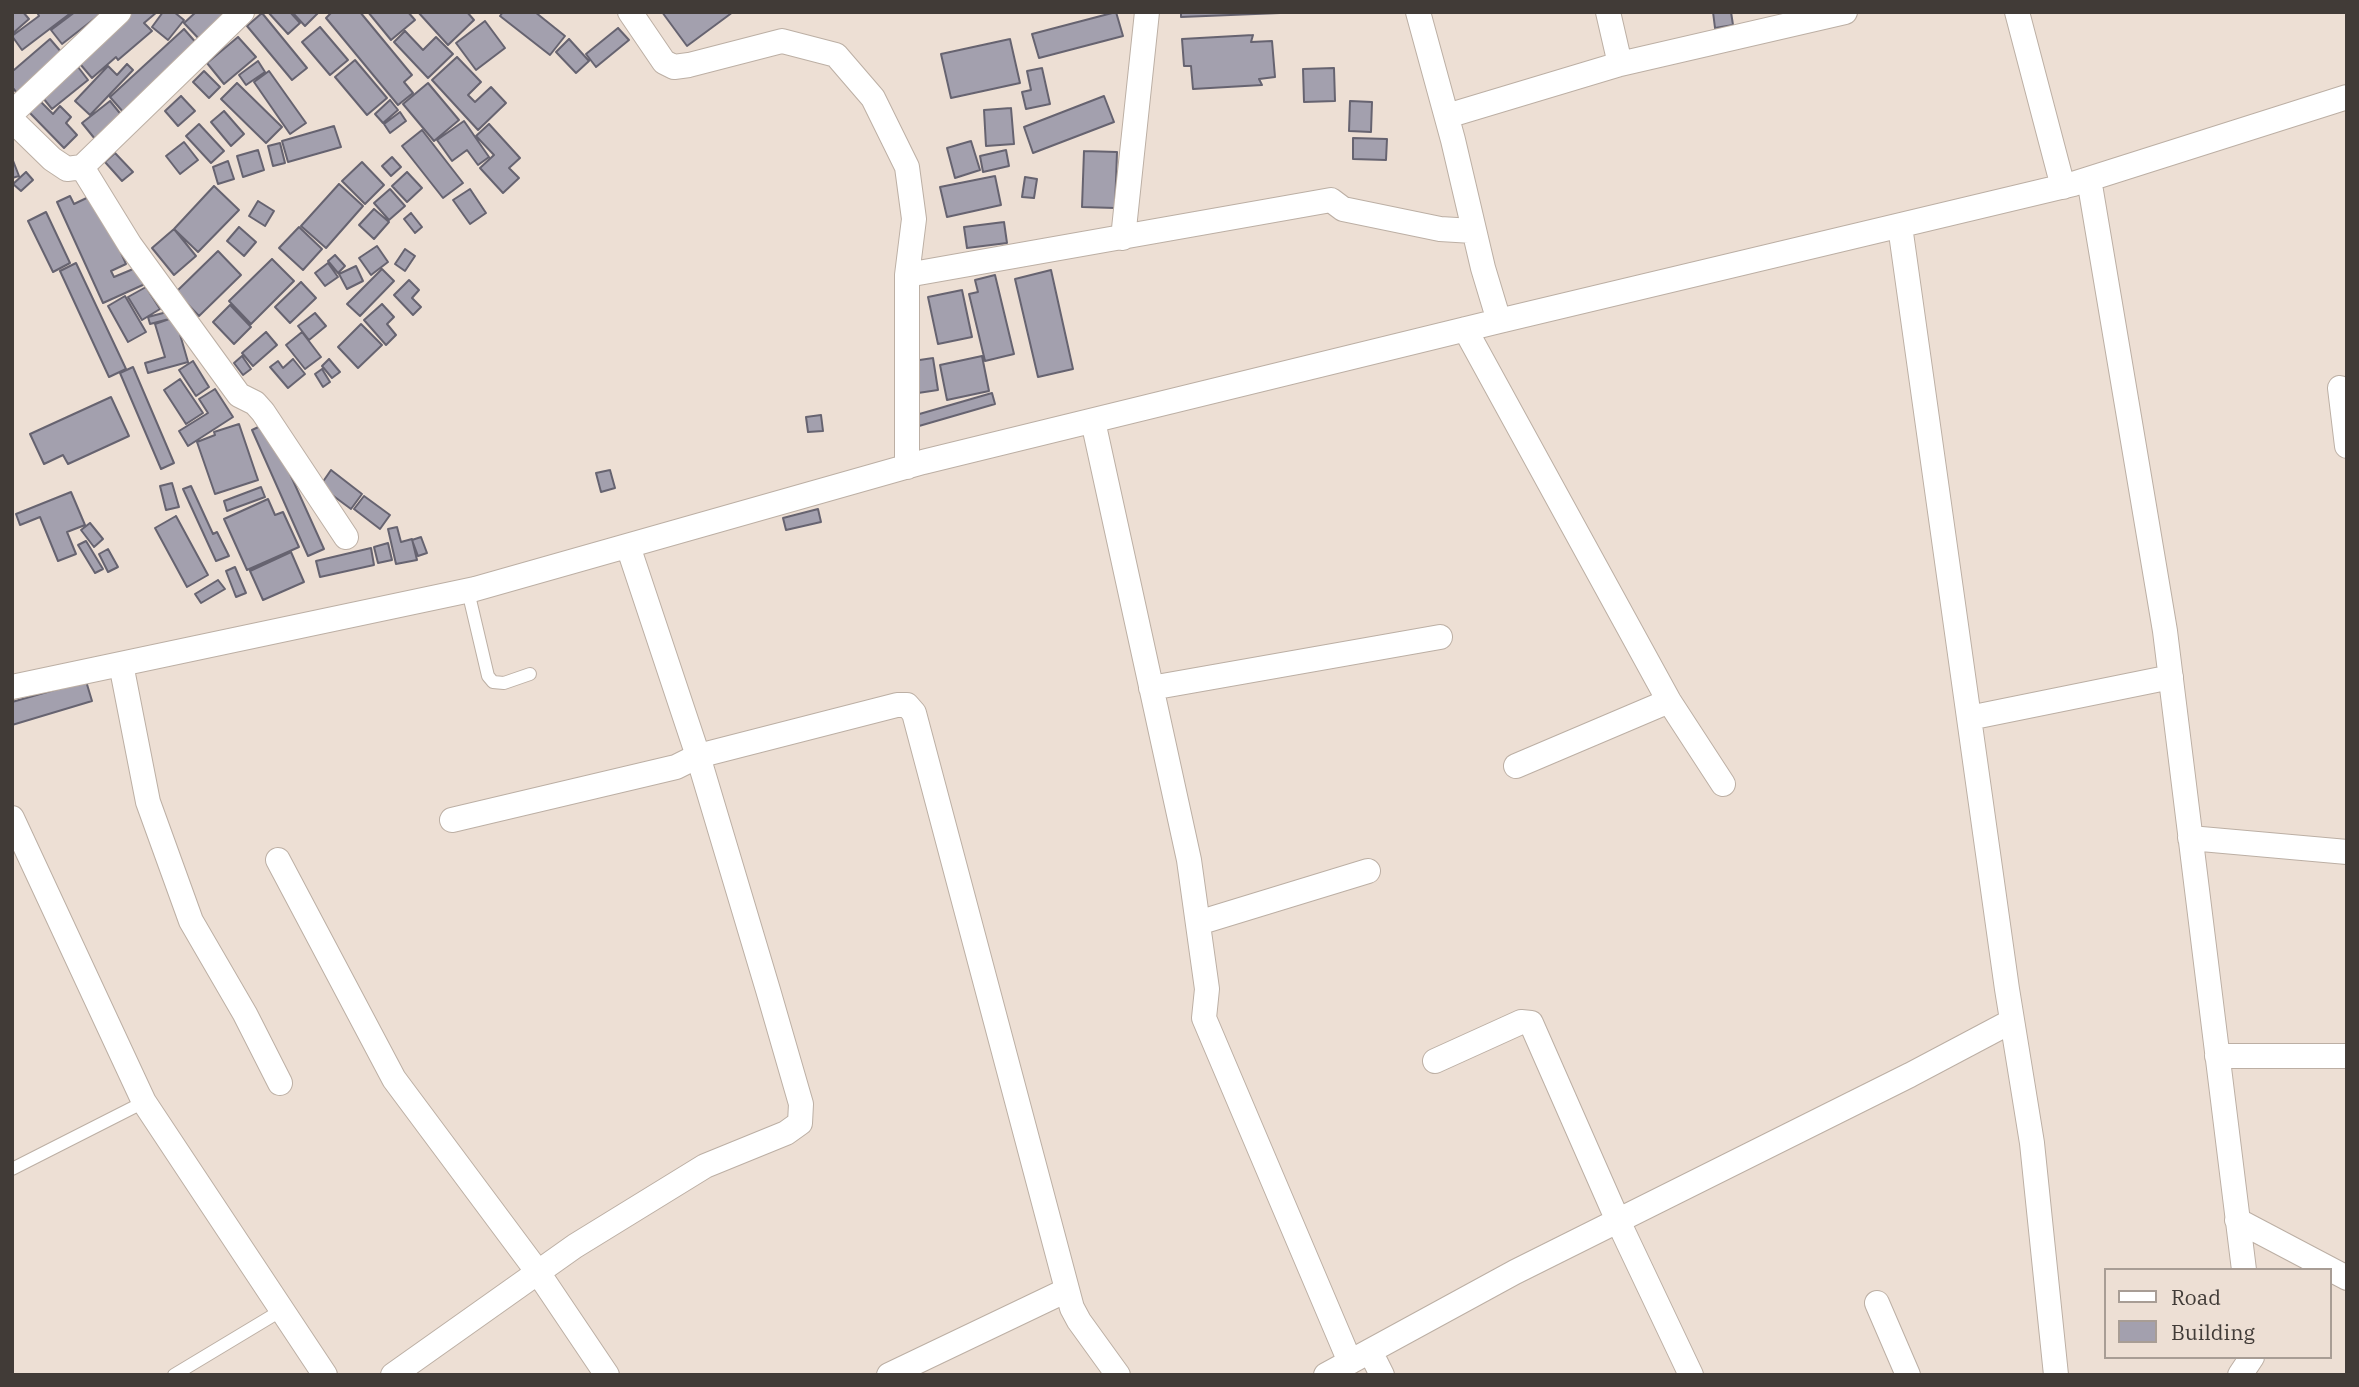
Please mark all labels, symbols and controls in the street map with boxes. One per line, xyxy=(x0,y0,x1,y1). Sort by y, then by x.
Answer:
legend xyxy=(2104,1268,2331,1359)
text: Road xyxy=(2171,1283,2221,1311)
text: Building xyxy=(2171,1318,2255,1346)

